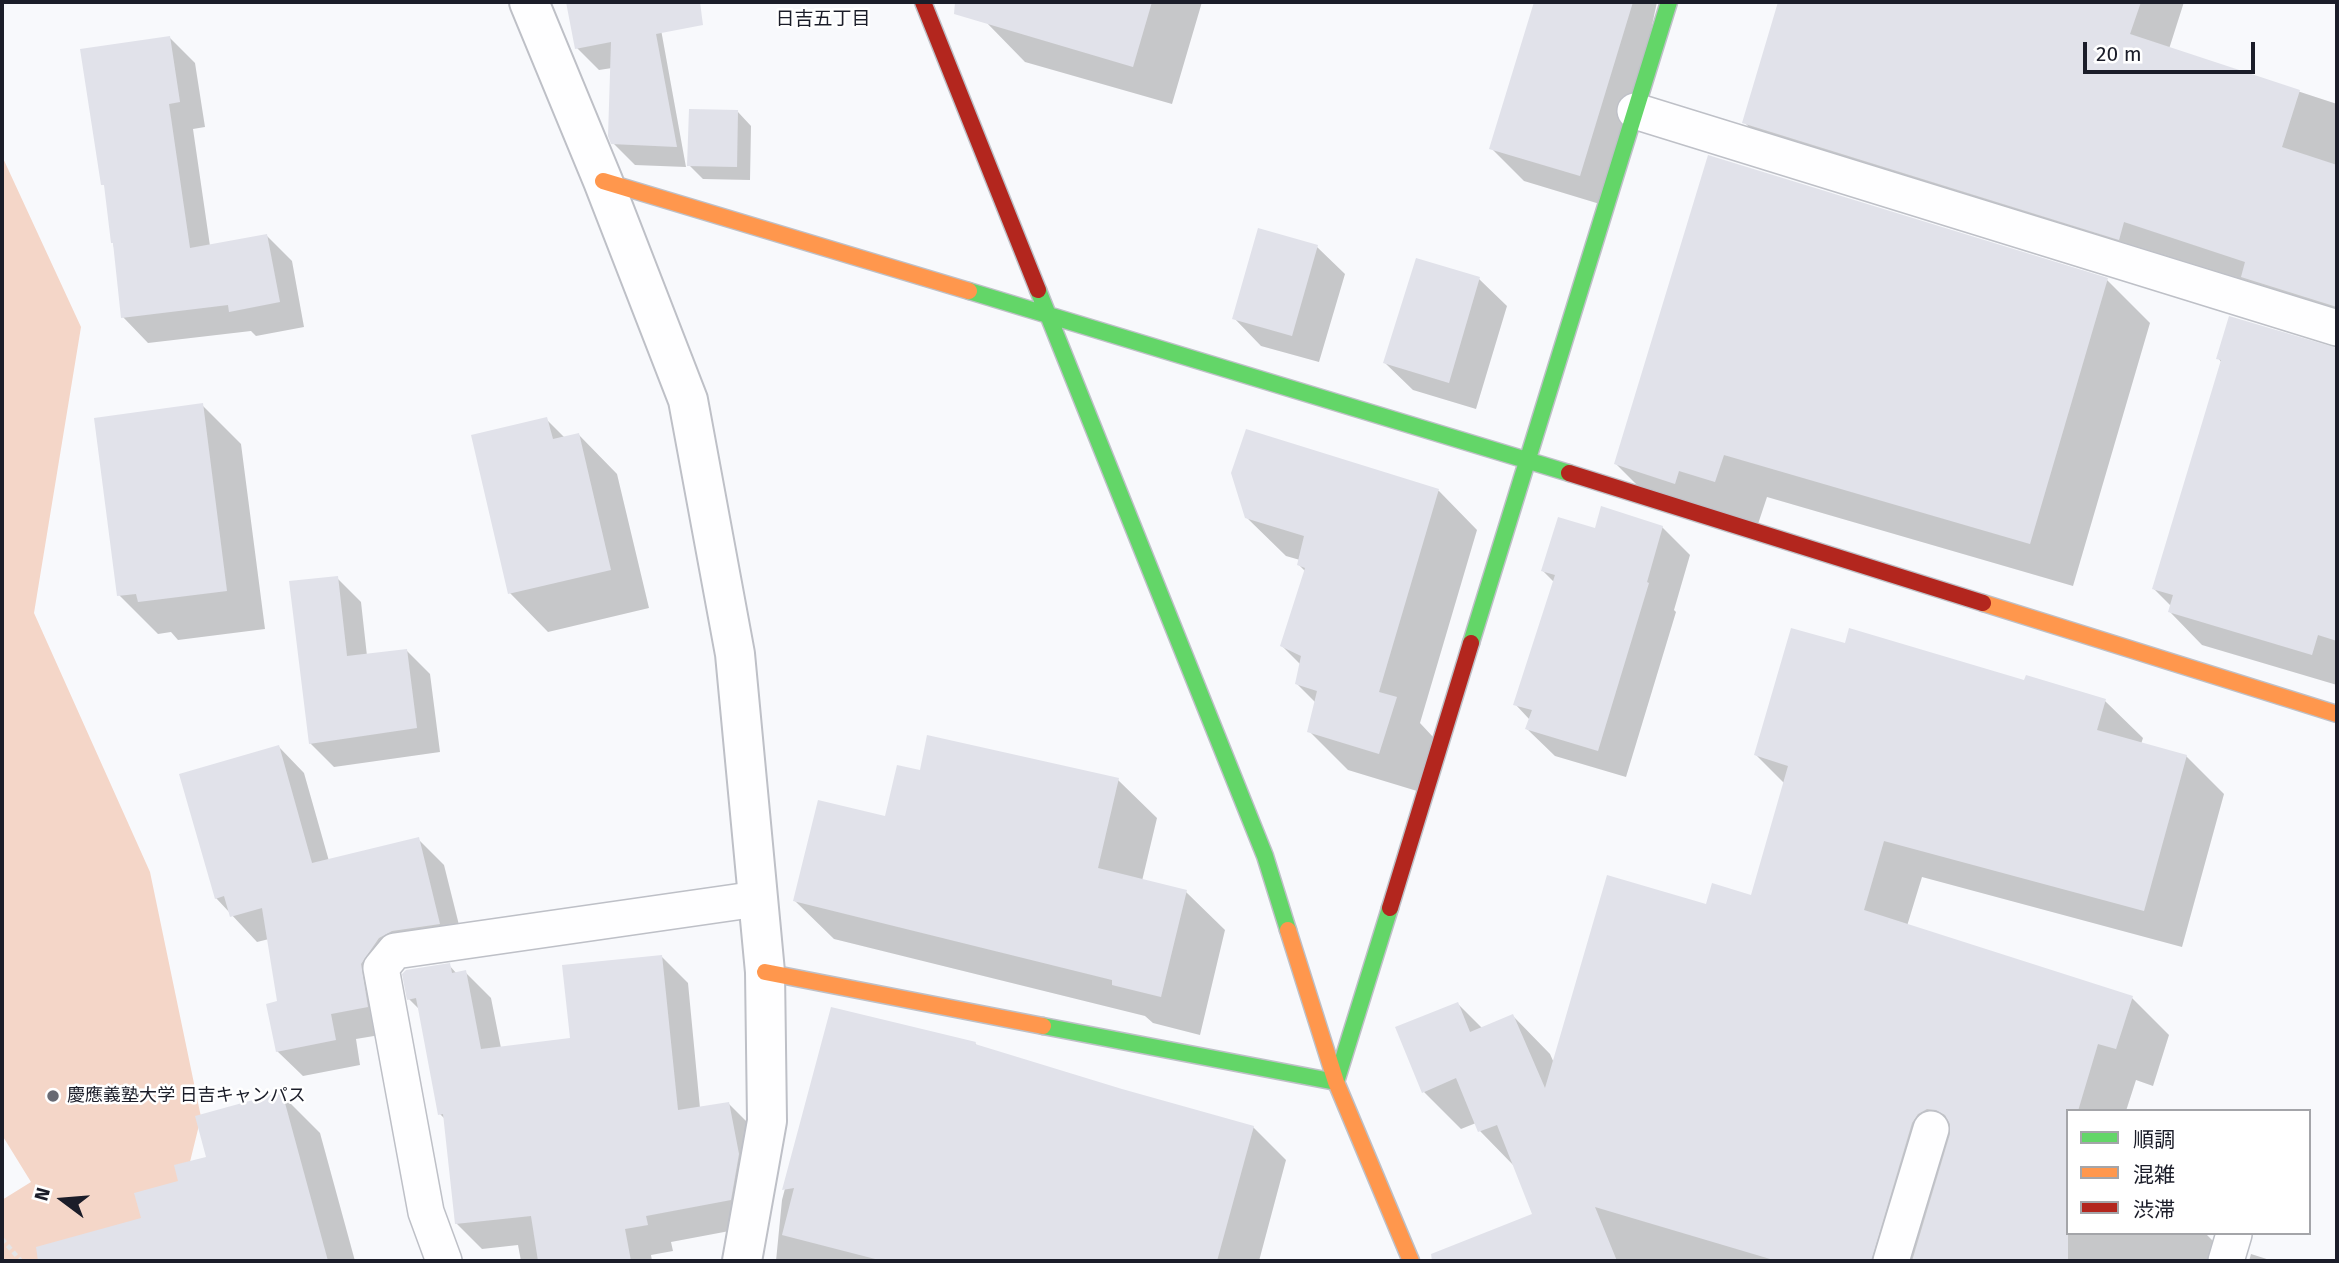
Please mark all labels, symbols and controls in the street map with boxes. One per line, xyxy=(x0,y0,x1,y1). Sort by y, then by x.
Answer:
district label: 日吉五丁目 xyxy=(776,9,870,31)
scale bar xyxy=(2087,28,2258,72)
text: 20 m xyxy=(2096,41,2142,67)
place label: 慶應義塾大学 日吉キャンパス xyxy=(67,1085,306,1107)
marker: 慶應義塾大学 日吉キャンパス xyxy=(45,1088,61,1104)
legend xyxy=(2066,1109,2311,1235)
text: 順調 xyxy=(2133,1127,2175,1153)
text: 混雑 xyxy=(2133,1162,2175,1188)
north arrow xyxy=(28,1165,98,1235)
text: N xyxy=(30,1185,55,1203)
text: 渋滞 xyxy=(2133,1197,2175,1223)

